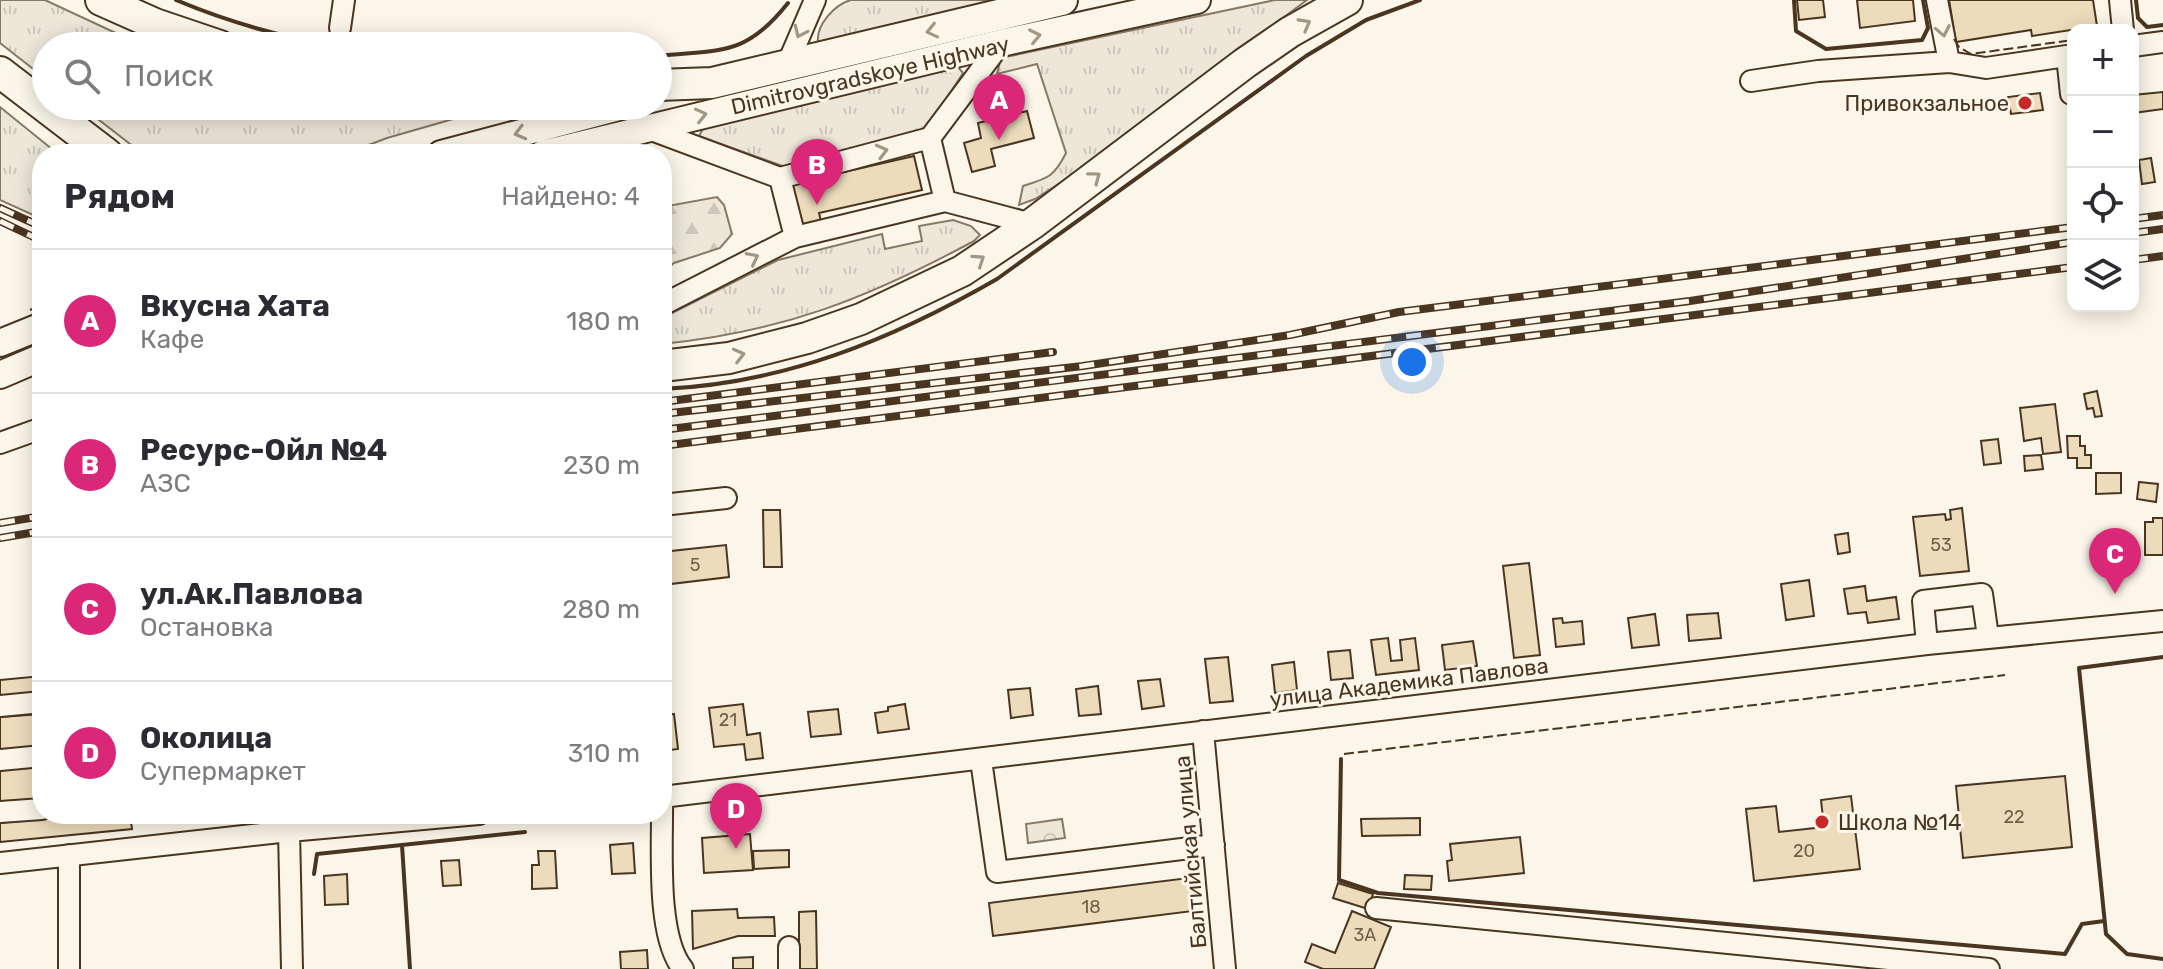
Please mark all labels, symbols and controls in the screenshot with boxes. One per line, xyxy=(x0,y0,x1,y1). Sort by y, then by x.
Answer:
one-way arrow xyxy=(1296,18,1311,33)
one-way arrow xyxy=(926,21,939,38)
one-way arrow xyxy=(794,24,810,38)
one-way arrow xyxy=(1933,24,1950,38)
map controls xyxy=(2067,24,2139,312)
button: + xyxy=(2067,24,2139,96)
one-way arrow xyxy=(1028,28,1041,45)
street label: Dimitrovgradskoye Highway xyxy=(728,30,1012,121)
search box xyxy=(32,32,672,120)
icon: search xyxy=(60,54,104,98)
text: Поиск xyxy=(124,58,214,94)
pin: A xyxy=(973,74,1025,140)
place label: Привокзальное xyxy=(1844,90,2009,117)
marker: Привокзальное xyxy=(2016,94,2034,112)
button: − xyxy=(2067,96,2139,168)
one-way arrow xyxy=(693,108,707,125)
one-way arrow xyxy=(514,123,528,140)
pin: B xyxy=(791,139,843,205)
one-way arrow xyxy=(875,143,889,160)
button: locate xyxy=(2067,168,2139,240)
one-way arrow xyxy=(1086,172,1100,186)
text: Рядом xyxy=(64,176,175,217)
text: Найдено: 4 xyxy=(501,181,640,212)
button: layers xyxy=(2067,240,2139,312)
one-way arrow xyxy=(745,252,760,268)
one-way arrow xyxy=(971,254,985,269)
text: Вкусна Хата xyxy=(140,288,330,324)
text: A xyxy=(81,306,99,337)
text: 180 m xyxy=(566,306,640,337)
text: Кафе xyxy=(140,324,204,355)
your location xyxy=(1392,342,1432,382)
one-way arrow xyxy=(732,347,745,364)
text: Ресурс-Ойл №4 xyxy=(140,432,387,468)
text: B xyxy=(81,450,99,481)
text: 230 m xyxy=(563,450,640,481)
text: АЗС xyxy=(140,468,191,499)
pin: C xyxy=(2089,528,2141,594)
house number: 53 xyxy=(1930,534,1952,556)
house number: 5 xyxy=(690,554,700,576)
text: ул.Ак.Павлова xyxy=(140,576,363,612)
text: C xyxy=(81,594,99,625)
text: 280 m xyxy=(562,594,640,625)
text: Остановка xyxy=(140,612,273,643)
street label: улица Академика Павлова xyxy=(1268,652,1550,713)
house number: 21 xyxy=(719,709,737,731)
text: Околица xyxy=(140,720,272,756)
text: D xyxy=(81,738,99,769)
text: 310 m xyxy=(568,738,640,769)
street label: Балтийская улица xyxy=(1169,754,1212,950)
text: Супермаркет xyxy=(140,756,306,787)
pin: D xyxy=(710,783,762,849)
house number: 22 xyxy=(2003,806,2025,828)
place label: Школа №14 xyxy=(1838,809,1962,836)
marker: Школа №14 xyxy=(1813,813,1831,831)
house number: 20 xyxy=(1793,840,1815,862)
house number: 18 xyxy=(1081,896,1101,918)
house number: 3А xyxy=(1354,924,1376,946)

